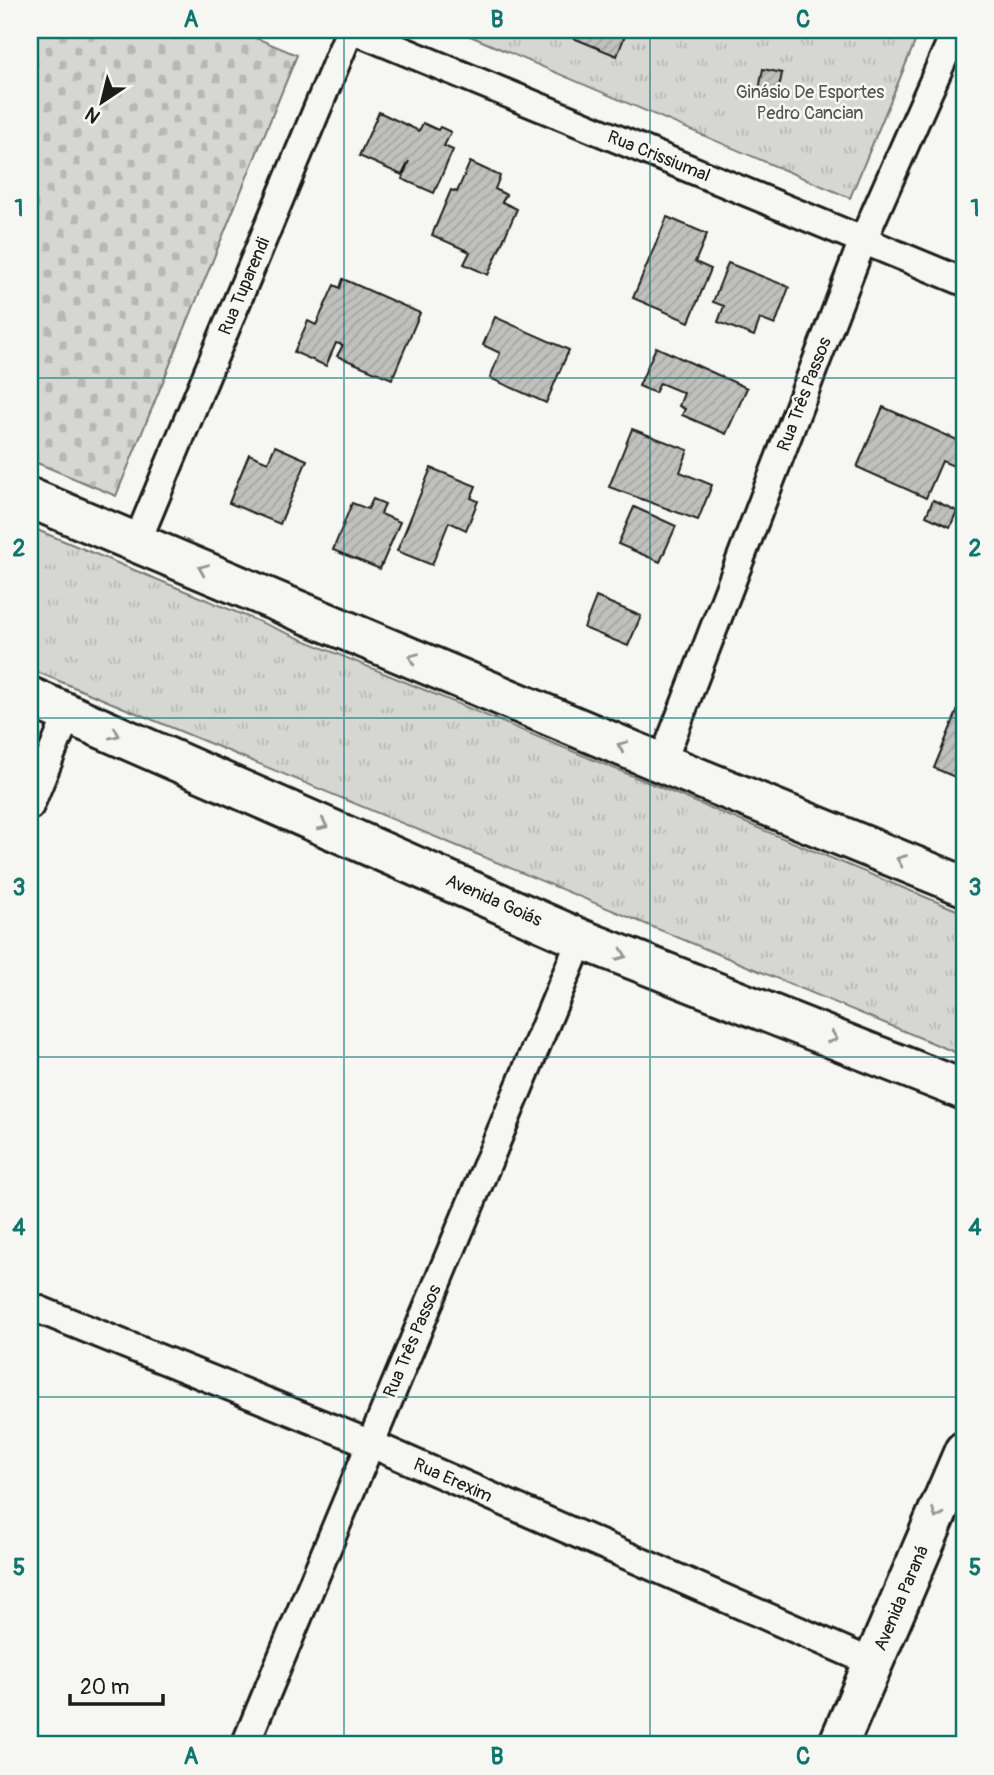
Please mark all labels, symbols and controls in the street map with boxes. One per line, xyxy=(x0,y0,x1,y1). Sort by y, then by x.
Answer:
text: A xyxy=(184,5,199,34)
text: B xyxy=(490,5,504,34)
text: C xyxy=(796,5,810,34)
north arrow xyxy=(66,66,136,136)
park label: Ginásio De Esportes Pedro Cancian xyxy=(736,81,884,125)
text: N xyxy=(81,102,105,129)
street label: Rua Crissiumal xyxy=(604,125,714,188)
text: 1 xyxy=(15,194,24,223)
text: 1 xyxy=(971,194,980,223)
street label: Rua Tuparendi xyxy=(214,234,275,339)
street label: Rua Três Passos xyxy=(772,334,837,455)
text: 2 xyxy=(13,534,26,563)
text: 2 xyxy=(969,534,982,563)
one-way arrow xyxy=(198,564,210,578)
one-way arrow xyxy=(407,652,419,666)
one-way arrow xyxy=(108,726,120,740)
one-way arrow xyxy=(617,740,630,754)
one-way arrow xyxy=(316,817,328,831)
one-way arrow xyxy=(896,854,908,868)
street label: Avenida Goiás xyxy=(442,869,546,932)
text: 3 xyxy=(13,873,25,902)
text: 3 xyxy=(969,873,981,902)
one-way arrow xyxy=(615,946,627,960)
one-way arrow xyxy=(827,1030,839,1044)
text: 4 xyxy=(12,1213,26,1242)
text: 4 xyxy=(968,1213,982,1242)
street label: Rua Três Passos xyxy=(378,1281,447,1401)
street label: Rua Erexim xyxy=(410,1453,496,1508)
one-way arrow xyxy=(931,1506,945,1519)
street label: Avenida Paraná xyxy=(869,1542,934,1654)
text: 5 xyxy=(13,1553,25,1582)
text: 5 xyxy=(969,1553,981,1582)
scale bar xyxy=(70,1663,163,1707)
text: 20 m xyxy=(80,1674,129,1701)
text: A xyxy=(184,1742,199,1771)
text: B xyxy=(490,1742,504,1771)
text: C xyxy=(796,1742,810,1771)

